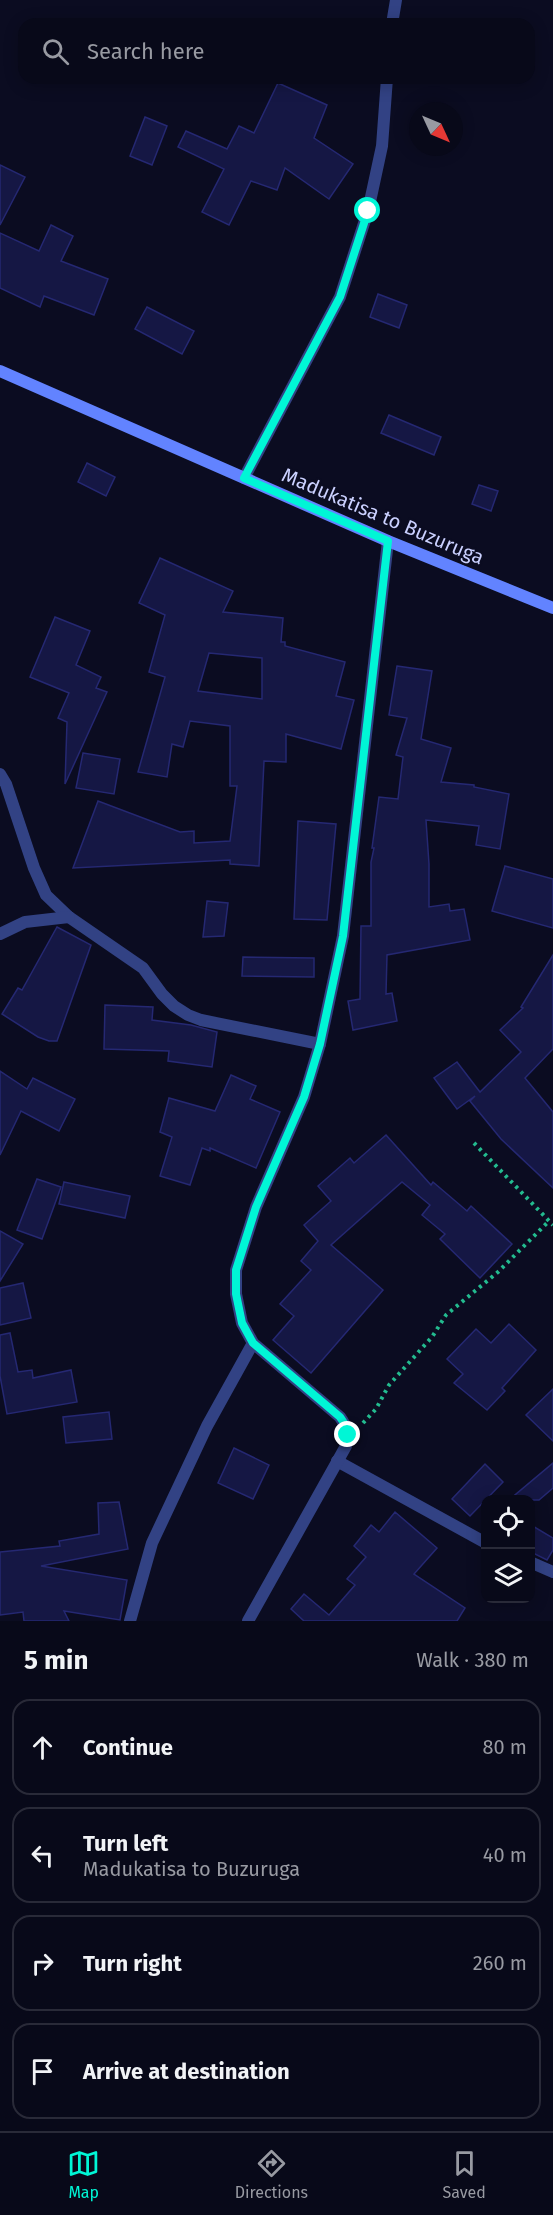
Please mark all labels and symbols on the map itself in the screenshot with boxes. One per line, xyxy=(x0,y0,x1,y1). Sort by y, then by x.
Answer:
north arrow xyxy=(409,102,463,156)
route start xyxy=(354,197,380,223)
street label: Madukatisa to Buzuruga xyxy=(278,463,488,569)
route end xyxy=(334,1421,360,1447)

